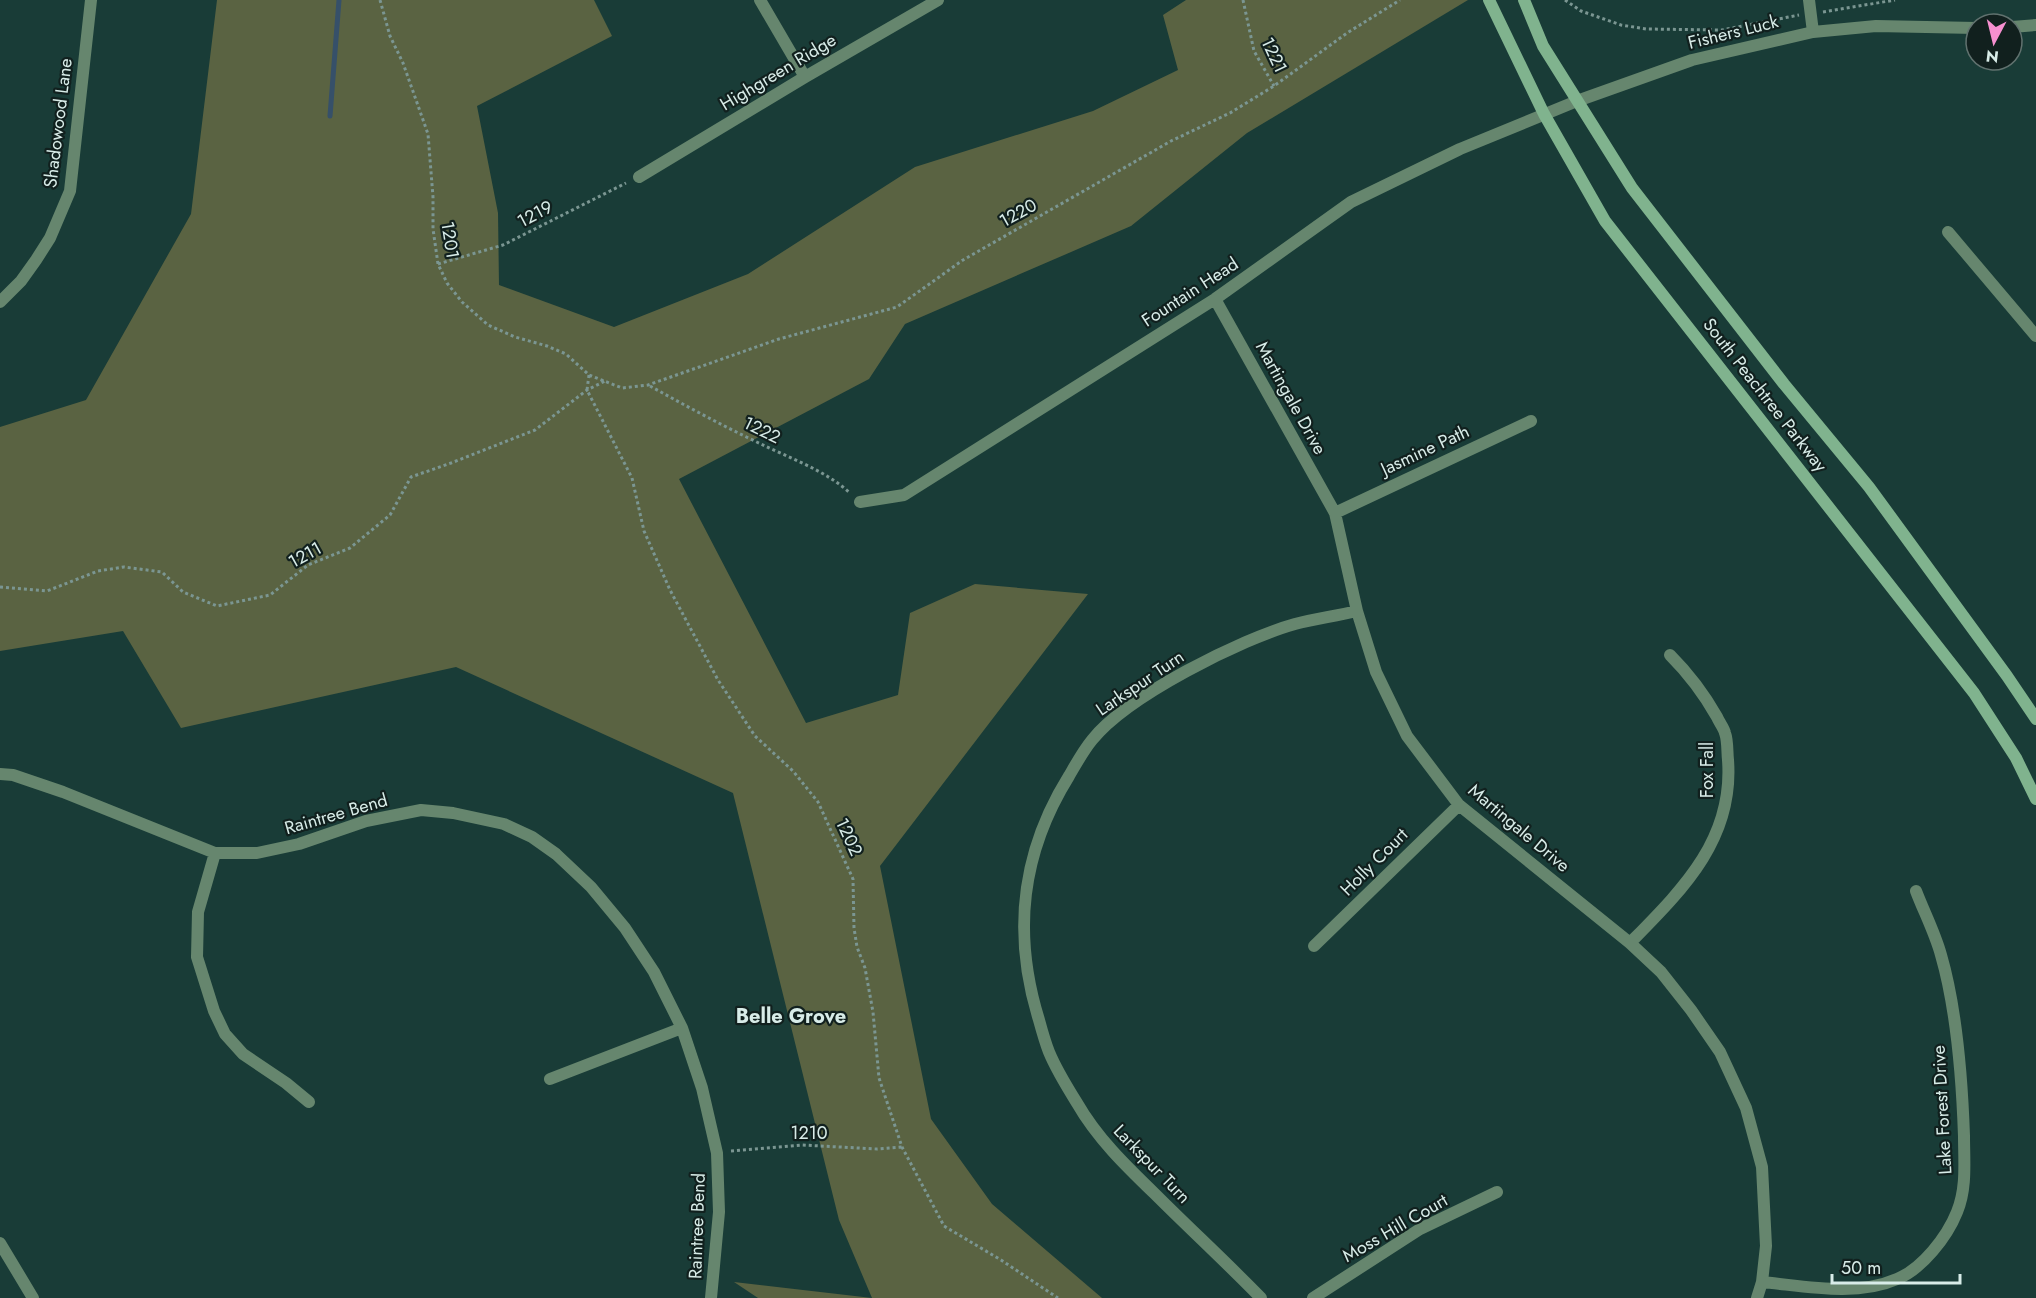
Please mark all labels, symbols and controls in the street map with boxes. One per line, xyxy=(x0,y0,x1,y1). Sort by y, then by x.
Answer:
street label: Fishers Luck xyxy=(1685,8,1781,56)
north arrow xyxy=(1964,12,2024,72)
street label: Highgreen Ridge xyxy=(715,27,841,117)
street label: 1221 xyxy=(1254,33,1294,77)
text: N xyxy=(1985,44,2000,69)
street label: Shadowood Lane xyxy=(37,57,79,189)
street label: 1220 xyxy=(994,192,1042,234)
street label: 1219 xyxy=(513,194,557,234)
street label: 1201 xyxy=(434,220,466,260)
street label: Fountain Head xyxy=(1136,251,1244,333)
street label: South Peachtree Parkway xyxy=(1697,313,1833,477)
street label: Martingale Drive xyxy=(1249,337,1333,459)
street label: 1222 xyxy=(739,410,785,450)
street label: Jasmine Path xyxy=(1375,418,1473,483)
street label: 1211 xyxy=(284,535,326,575)
street label: Larkspur Turn xyxy=(1091,644,1189,722)
street label: Fox Fall xyxy=(1694,742,1720,798)
street label: Martingale Drive xyxy=(1463,778,1575,878)
street label: Raintree Bend xyxy=(281,787,391,841)
street label: 1202 xyxy=(829,814,869,860)
street label: Holly Court xyxy=(1334,822,1414,902)
district label: Belle Grove xyxy=(736,1002,846,1031)
street label: Lake Forest Drive xyxy=(1926,1045,1958,1175)
street label: Larkspur Turn xyxy=(1107,1118,1197,1210)
street label: 1210 xyxy=(790,1120,828,1146)
street label: Raintree Bend xyxy=(682,1173,712,1279)
street label: Moss Hill Court xyxy=(1338,1187,1453,1269)
scale bar xyxy=(1832,1247,1960,1285)
text: 50 m xyxy=(1841,1255,1881,1281)

